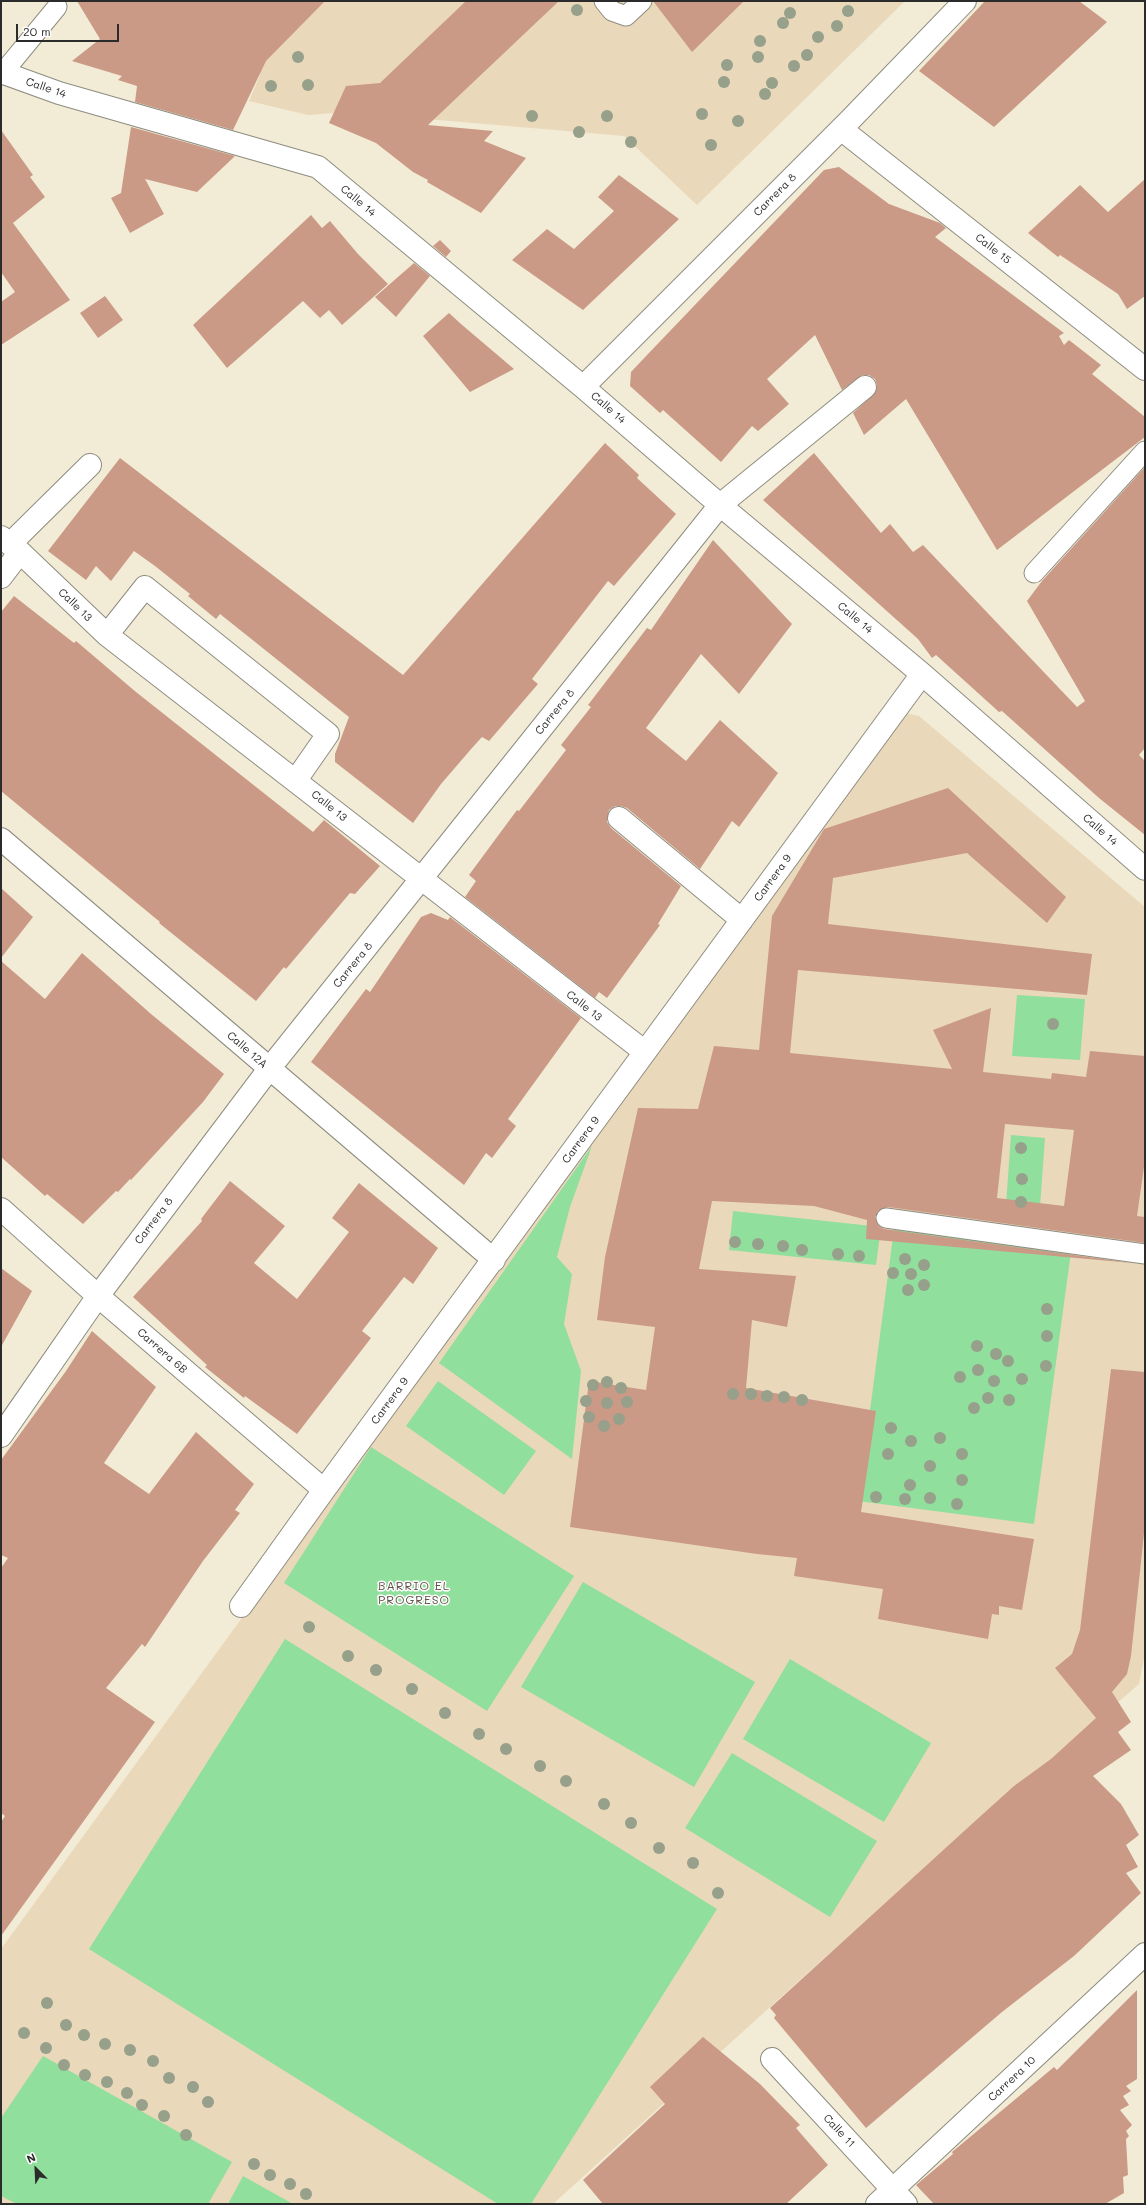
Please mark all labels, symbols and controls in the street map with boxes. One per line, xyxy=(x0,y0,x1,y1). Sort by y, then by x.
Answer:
scale bar xyxy=(18,16,121,42)
text: 20 m xyxy=(23,23,51,39)
street label: Calle 14 xyxy=(24,75,68,101)
street label: Carrera 8 xyxy=(751,171,799,219)
street label: Calle 14 xyxy=(338,182,378,220)
street label: Calle 15 xyxy=(972,231,1014,267)
street label: Calle 14 xyxy=(588,389,628,427)
street label: Calle 13 xyxy=(55,586,95,624)
street label: Calle 14 xyxy=(835,599,875,637)
street label: Carrera 8 xyxy=(533,686,577,738)
street label: Calle 13 xyxy=(309,788,349,824)
street label: Calle 14 xyxy=(1080,811,1120,849)
street label: Carrera 9 xyxy=(752,852,794,904)
street label: Carrera 8 xyxy=(331,939,375,991)
street label: Calle 13 xyxy=(563,988,605,1024)
street label: Calle 12A xyxy=(224,1029,270,1071)
street label: Carrera 9 xyxy=(560,1114,602,1166)
street label: Carrera 8 xyxy=(132,1195,176,1247)
street label: Carrera 6B xyxy=(134,1326,190,1376)
street label: Carrera 9 xyxy=(369,1375,411,1427)
district label: BARRIO EL PROGRESO xyxy=(378,1579,450,1607)
street label: Carrera 10 xyxy=(986,2054,1038,2104)
street label: Calle 11 xyxy=(820,2112,858,2150)
north arrow xyxy=(16,2149,56,2189)
text: N xyxy=(24,2149,38,2166)

